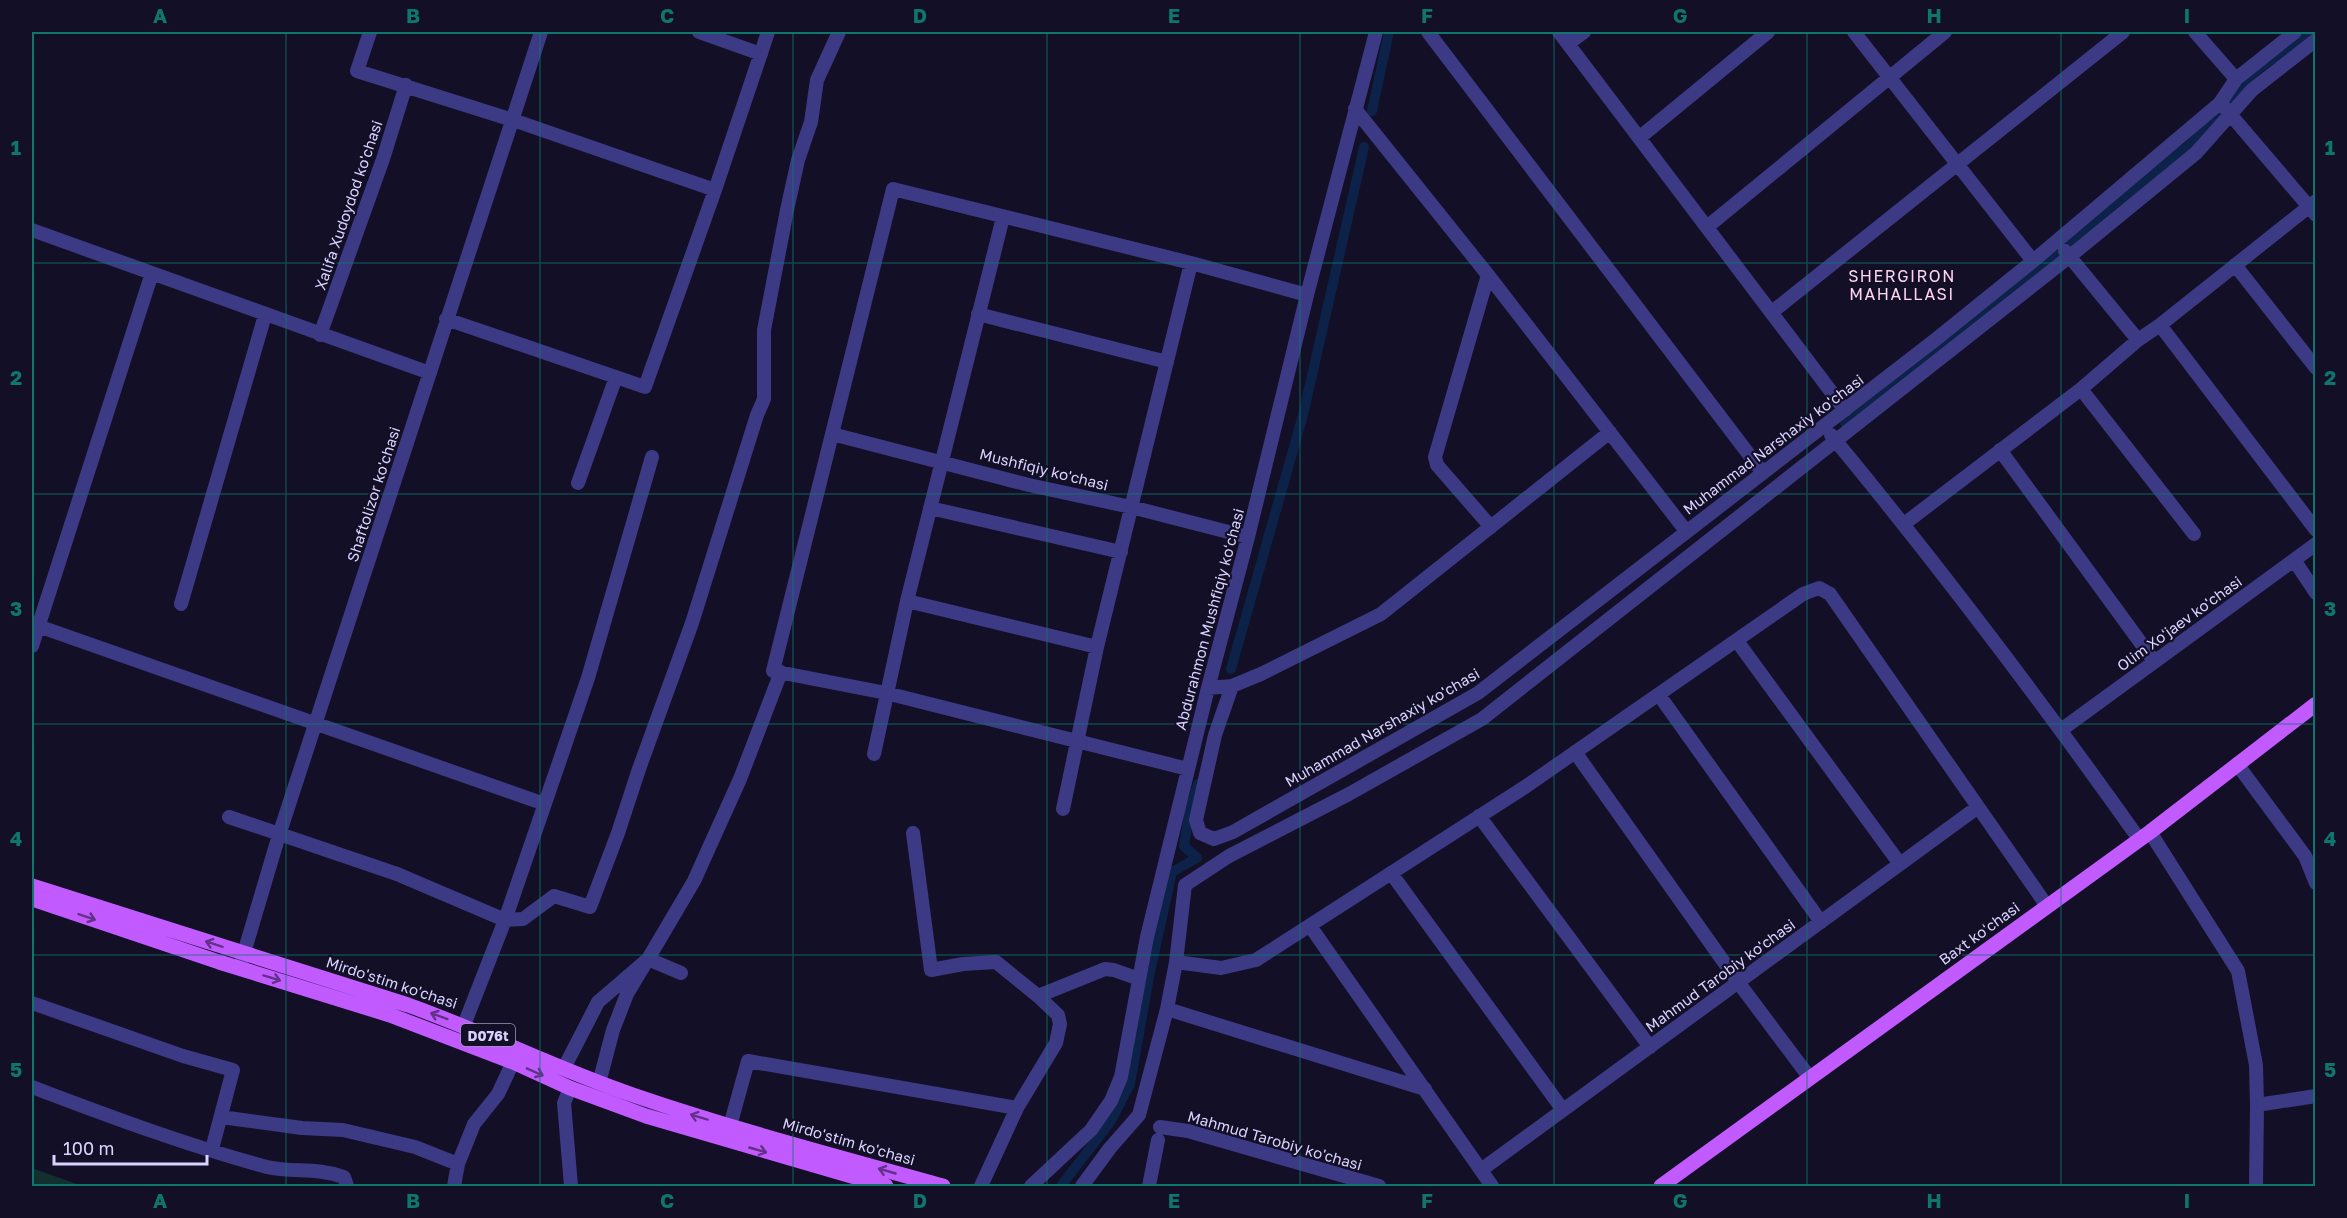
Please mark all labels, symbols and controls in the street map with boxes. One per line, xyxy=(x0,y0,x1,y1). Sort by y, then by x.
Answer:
text: A xyxy=(153,3,167,27)
text: B xyxy=(406,3,420,27)
text: C xyxy=(660,3,674,27)
text: D xyxy=(913,3,927,27)
text: E xyxy=(1168,3,1180,27)
text: F xyxy=(1421,3,1433,27)
text: G xyxy=(1673,3,1687,27)
text: H xyxy=(1926,3,1942,27)
text: I xyxy=(2184,3,2190,27)
street label: Xalifa Xudoydod ko'chasi xyxy=(310,118,386,292)
text: 1 xyxy=(11,135,21,159)
text: 1 xyxy=(2325,135,2335,159)
district label: SHERGIRON MAHALLASI xyxy=(1848,266,1956,304)
text: 2 xyxy=(10,365,22,389)
text: 2 xyxy=(2324,365,2336,389)
street label: Muhammad Narshaxiy ko'chasi xyxy=(1679,370,1867,518)
street label: Shaftolizor ko'chasi xyxy=(343,424,403,564)
street label: Mushfiqiy ko'chasi xyxy=(978,444,1110,494)
street label: Abdurahmon Mushfiqiy koʻchasi xyxy=(1171,506,1247,732)
street label: Olim Xoʻjaev ko'chasi xyxy=(2113,572,2245,674)
text: 3 xyxy=(10,596,22,620)
text: 3 xyxy=(2324,596,2336,620)
street label: Muhammad Narshaxiy ko'chasi xyxy=(1282,664,1482,790)
text: 4 xyxy=(10,826,22,850)
text: 4 xyxy=(2324,826,2336,850)
street label: Baxt koʻchasi xyxy=(1935,898,2023,968)
one-way arrow xyxy=(77,913,96,924)
street label: Mahmud Tarobiy ko'chasi xyxy=(1642,915,1798,1035)
one-way arrow xyxy=(205,938,224,949)
street label: Mirdo'stim ko'chasi xyxy=(324,952,460,1012)
one-way arrow xyxy=(262,973,281,984)
one-way arrow xyxy=(431,1010,449,1021)
road number: D076t xyxy=(461,1024,515,1046)
text: 5 xyxy=(10,1057,22,1081)
text: 5 xyxy=(2324,1057,2336,1081)
one-way arrow xyxy=(525,1067,543,1078)
street label: Mahmud Tarobiy ko'chasi xyxy=(1186,1106,1364,1174)
one-way arrow xyxy=(690,1111,709,1122)
street label: Mirdo'stim ko'chasi xyxy=(781,1113,917,1169)
scale bar xyxy=(54,1128,207,1166)
text: 100 m xyxy=(63,1137,114,1159)
one-way arrow xyxy=(748,1145,767,1156)
one-way arrow xyxy=(878,1164,897,1176)
text: A xyxy=(153,1188,167,1212)
text: B xyxy=(406,1188,420,1212)
text: C xyxy=(660,1188,674,1212)
text: D xyxy=(913,1188,927,1212)
text: E xyxy=(1168,1188,1180,1212)
text: F xyxy=(1421,1188,1433,1212)
text: G xyxy=(1673,1188,1687,1212)
text: H xyxy=(1926,1188,1942,1212)
text: I xyxy=(2184,1188,2190,1212)

